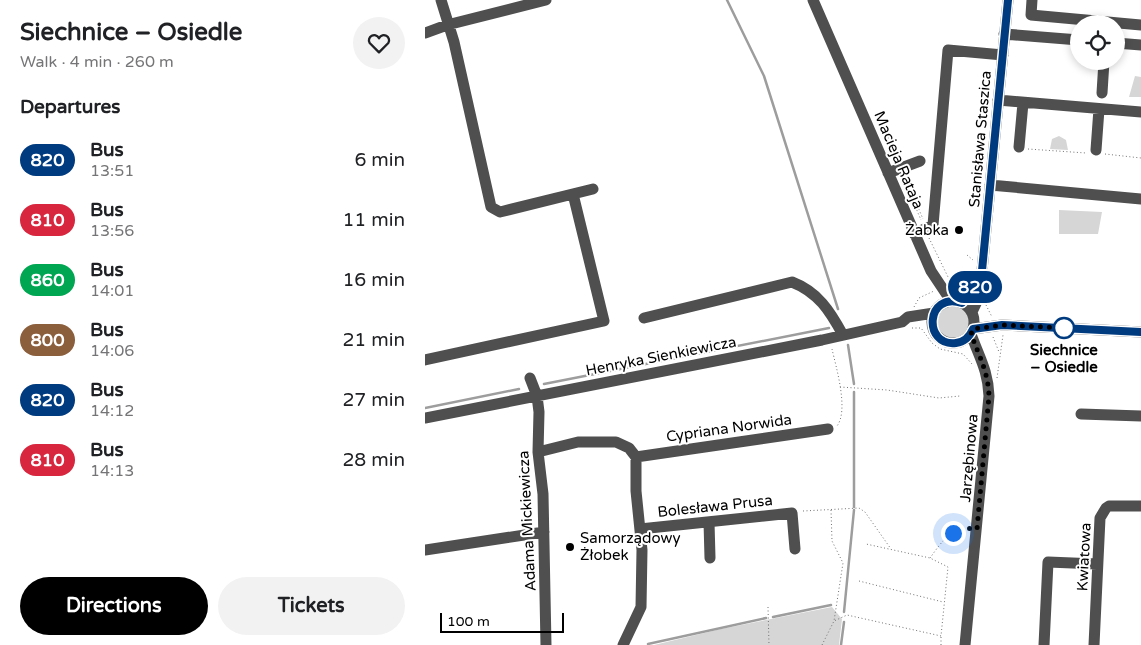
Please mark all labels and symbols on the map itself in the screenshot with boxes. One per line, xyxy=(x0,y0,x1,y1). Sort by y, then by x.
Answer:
street label: Stanisława Staszica xyxy=(965,70,995,208)
street label: Macieja Rataja xyxy=(870,108,928,212)
place label: Żabka xyxy=(905,221,949,239)
marker: Żabka xyxy=(953,224,965,236)
line badge: 820 xyxy=(946,271,1004,303)
marker: Siechnice – Osiedle xyxy=(1053,317,1075,339)
street label: Henryka Sienkiewicza xyxy=(584,333,738,379)
place label: Siechnice – Osiedle xyxy=(1030,341,1098,376)
street label: Cypriana Norwida xyxy=(665,410,793,446)
street label: Jarzębinowa xyxy=(956,413,982,503)
street label: Adama Mickiewicza xyxy=(514,450,540,592)
street label: Bolesława Prusa xyxy=(657,491,773,521)
your location xyxy=(941,521,966,546)
street label: Kwiatowa xyxy=(1073,522,1095,592)
place label: Samorządowy Żłobek xyxy=(580,529,681,564)
marker: Samorządowy Żłobek xyxy=(564,541,576,553)
scale bar xyxy=(440,610,564,633)

